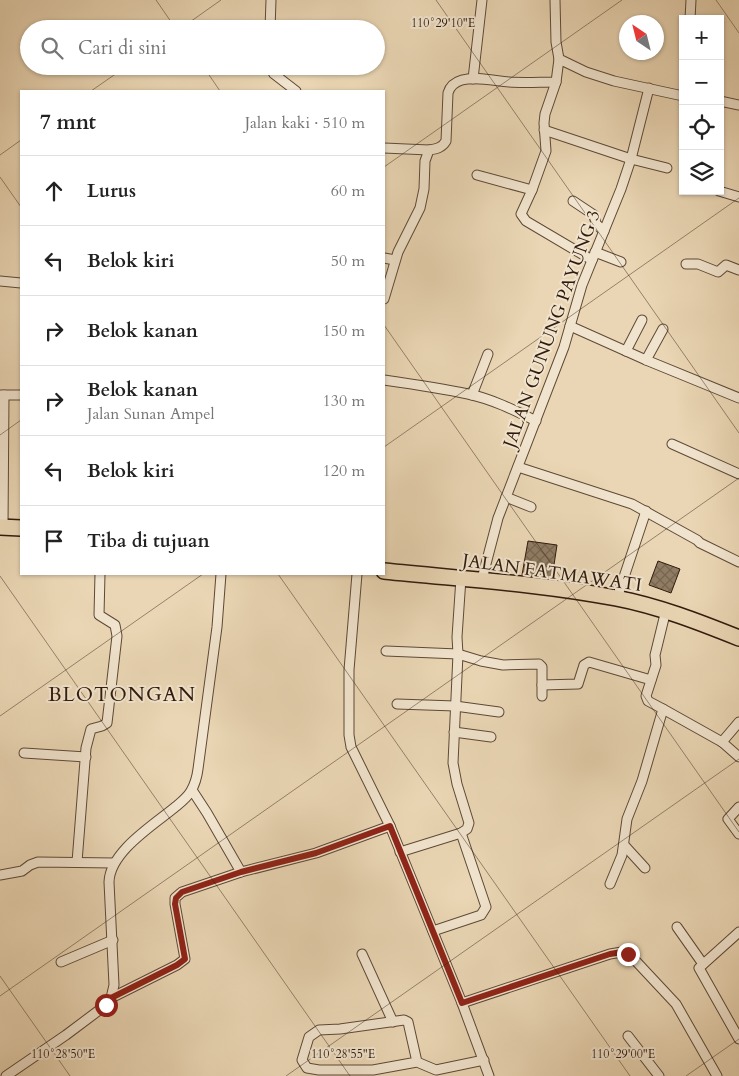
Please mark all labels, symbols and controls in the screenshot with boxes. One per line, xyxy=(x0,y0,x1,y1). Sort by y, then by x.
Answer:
text: 110°29'10"E xyxy=(411,15,475,31)
north arrow xyxy=(619,15,664,60)
map controls xyxy=(679,15,724,195)
button: + xyxy=(679,15,724,60)
search box xyxy=(20,20,385,75)
icon: search xyxy=(38,34,66,62)
text: Cari di sini xyxy=(78,35,167,61)
button: − xyxy=(679,60,724,105)
button: locate xyxy=(679,105,724,150)
text: 7 mnt xyxy=(40,108,96,137)
text: Jalan kaki · 510 m xyxy=(245,112,365,134)
button: layers xyxy=(679,150,724,195)
icon: ahead xyxy=(40,177,68,205)
text: Lurus xyxy=(87,178,136,204)
text: 60 m xyxy=(331,180,365,202)
street label: JALAN GUNUNG PAYUNG 3 xyxy=(496,207,607,454)
icon: left xyxy=(40,247,68,275)
text: Belok kiri xyxy=(87,248,174,274)
text: 50 m xyxy=(331,250,365,272)
icon: right xyxy=(40,317,68,345)
text: Belok kanan xyxy=(87,318,198,344)
text: 150 m xyxy=(323,320,365,342)
text: Belok kanan xyxy=(87,377,198,403)
icon: right xyxy=(40,387,68,415)
text: 130 m xyxy=(323,390,365,412)
text: Jalan Sunan Ampel xyxy=(87,403,215,425)
icon: left xyxy=(40,457,68,485)
text: Belok kiri xyxy=(87,458,174,484)
text: 120 m xyxy=(323,460,365,482)
icon: arrive xyxy=(40,527,68,555)
text: Tiba di tujuan xyxy=(87,528,210,554)
street label: JALAN FATMAWATI xyxy=(458,548,643,598)
district label: BLOTONGAN xyxy=(48,681,196,708)
route end xyxy=(617,943,640,966)
route start xyxy=(95,994,118,1017)
text: 110°28'50"E xyxy=(31,1046,95,1062)
text: 110°28'55"E xyxy=(311,1046,375,1062)
text: 110°29'00"E xyxy=(591,1046,655,1062)

